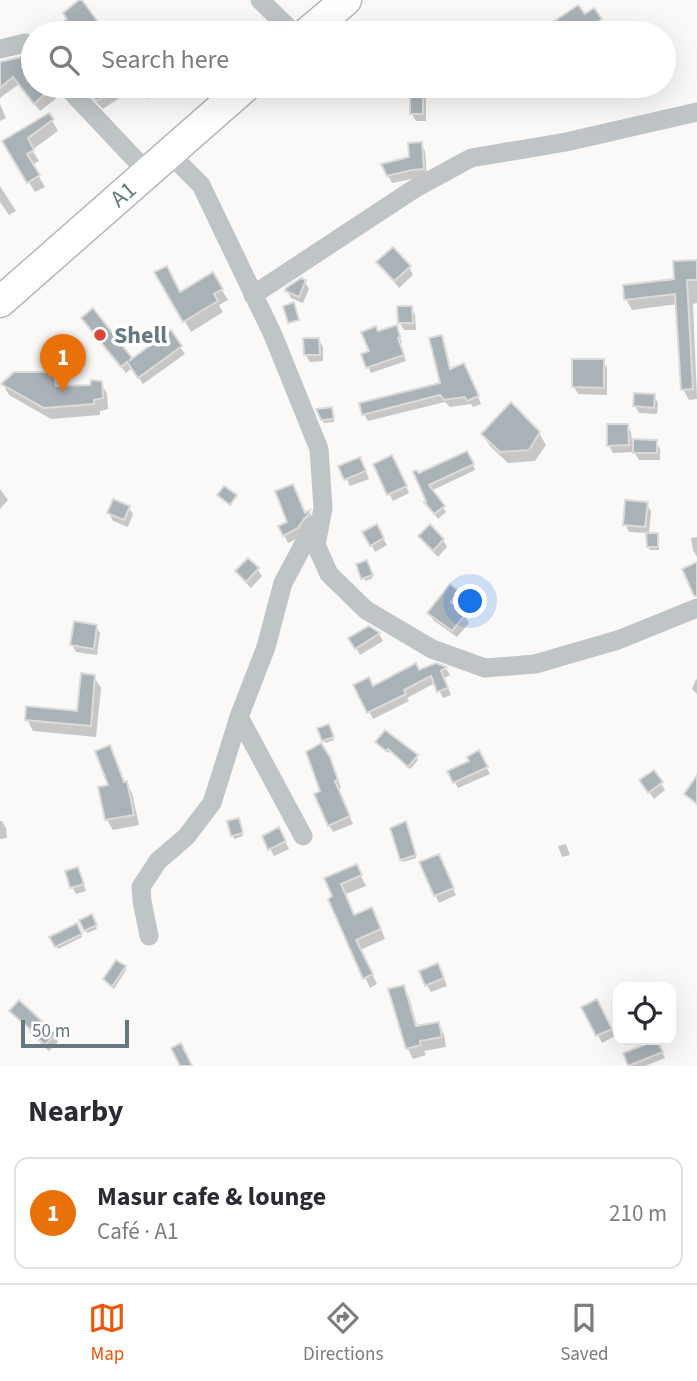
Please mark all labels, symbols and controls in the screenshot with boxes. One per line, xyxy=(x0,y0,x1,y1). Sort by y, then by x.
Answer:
search box xyxy=(21,21,676,98)
icon: search xyxy=(45,41,83,79)
text: Search here xyxy=(101,41,229,78)
street label: A1 xyxy=(102,173,144,216)
place label: Shell xyxy=(114,318,167,353)
marker: Shell xyxy=(92,327,108,343)
pin: 1 xyxy=(40,334,86,392)
your location xyxy=(453,584,487,618)
map controls xyxy=(613,982,676,1045)
button: locate xyxy=(613,982,676,1045)
scale bar xyxy=(21,1017,130,1049)
text: 50 m xyxy=(32,1018,70,1045)
text: Nearby xyxy=(28,1090,123,1133)
text: Masur cafe & lounge xyxy=(97,1178,326,1215)
text: 1 xyxy=(47,1197,59,1230)
text: 210 m xyxy=(609,1197,667,1230)
text: Café · A1 xyxy=(97,1215,178,1248)
tab: Map xyxy=(88,1299,126,1368)
tab: Directions xyxy=(303,1299,383,1368)
tab: Saved xyxy=(560,1299,609,1368)

